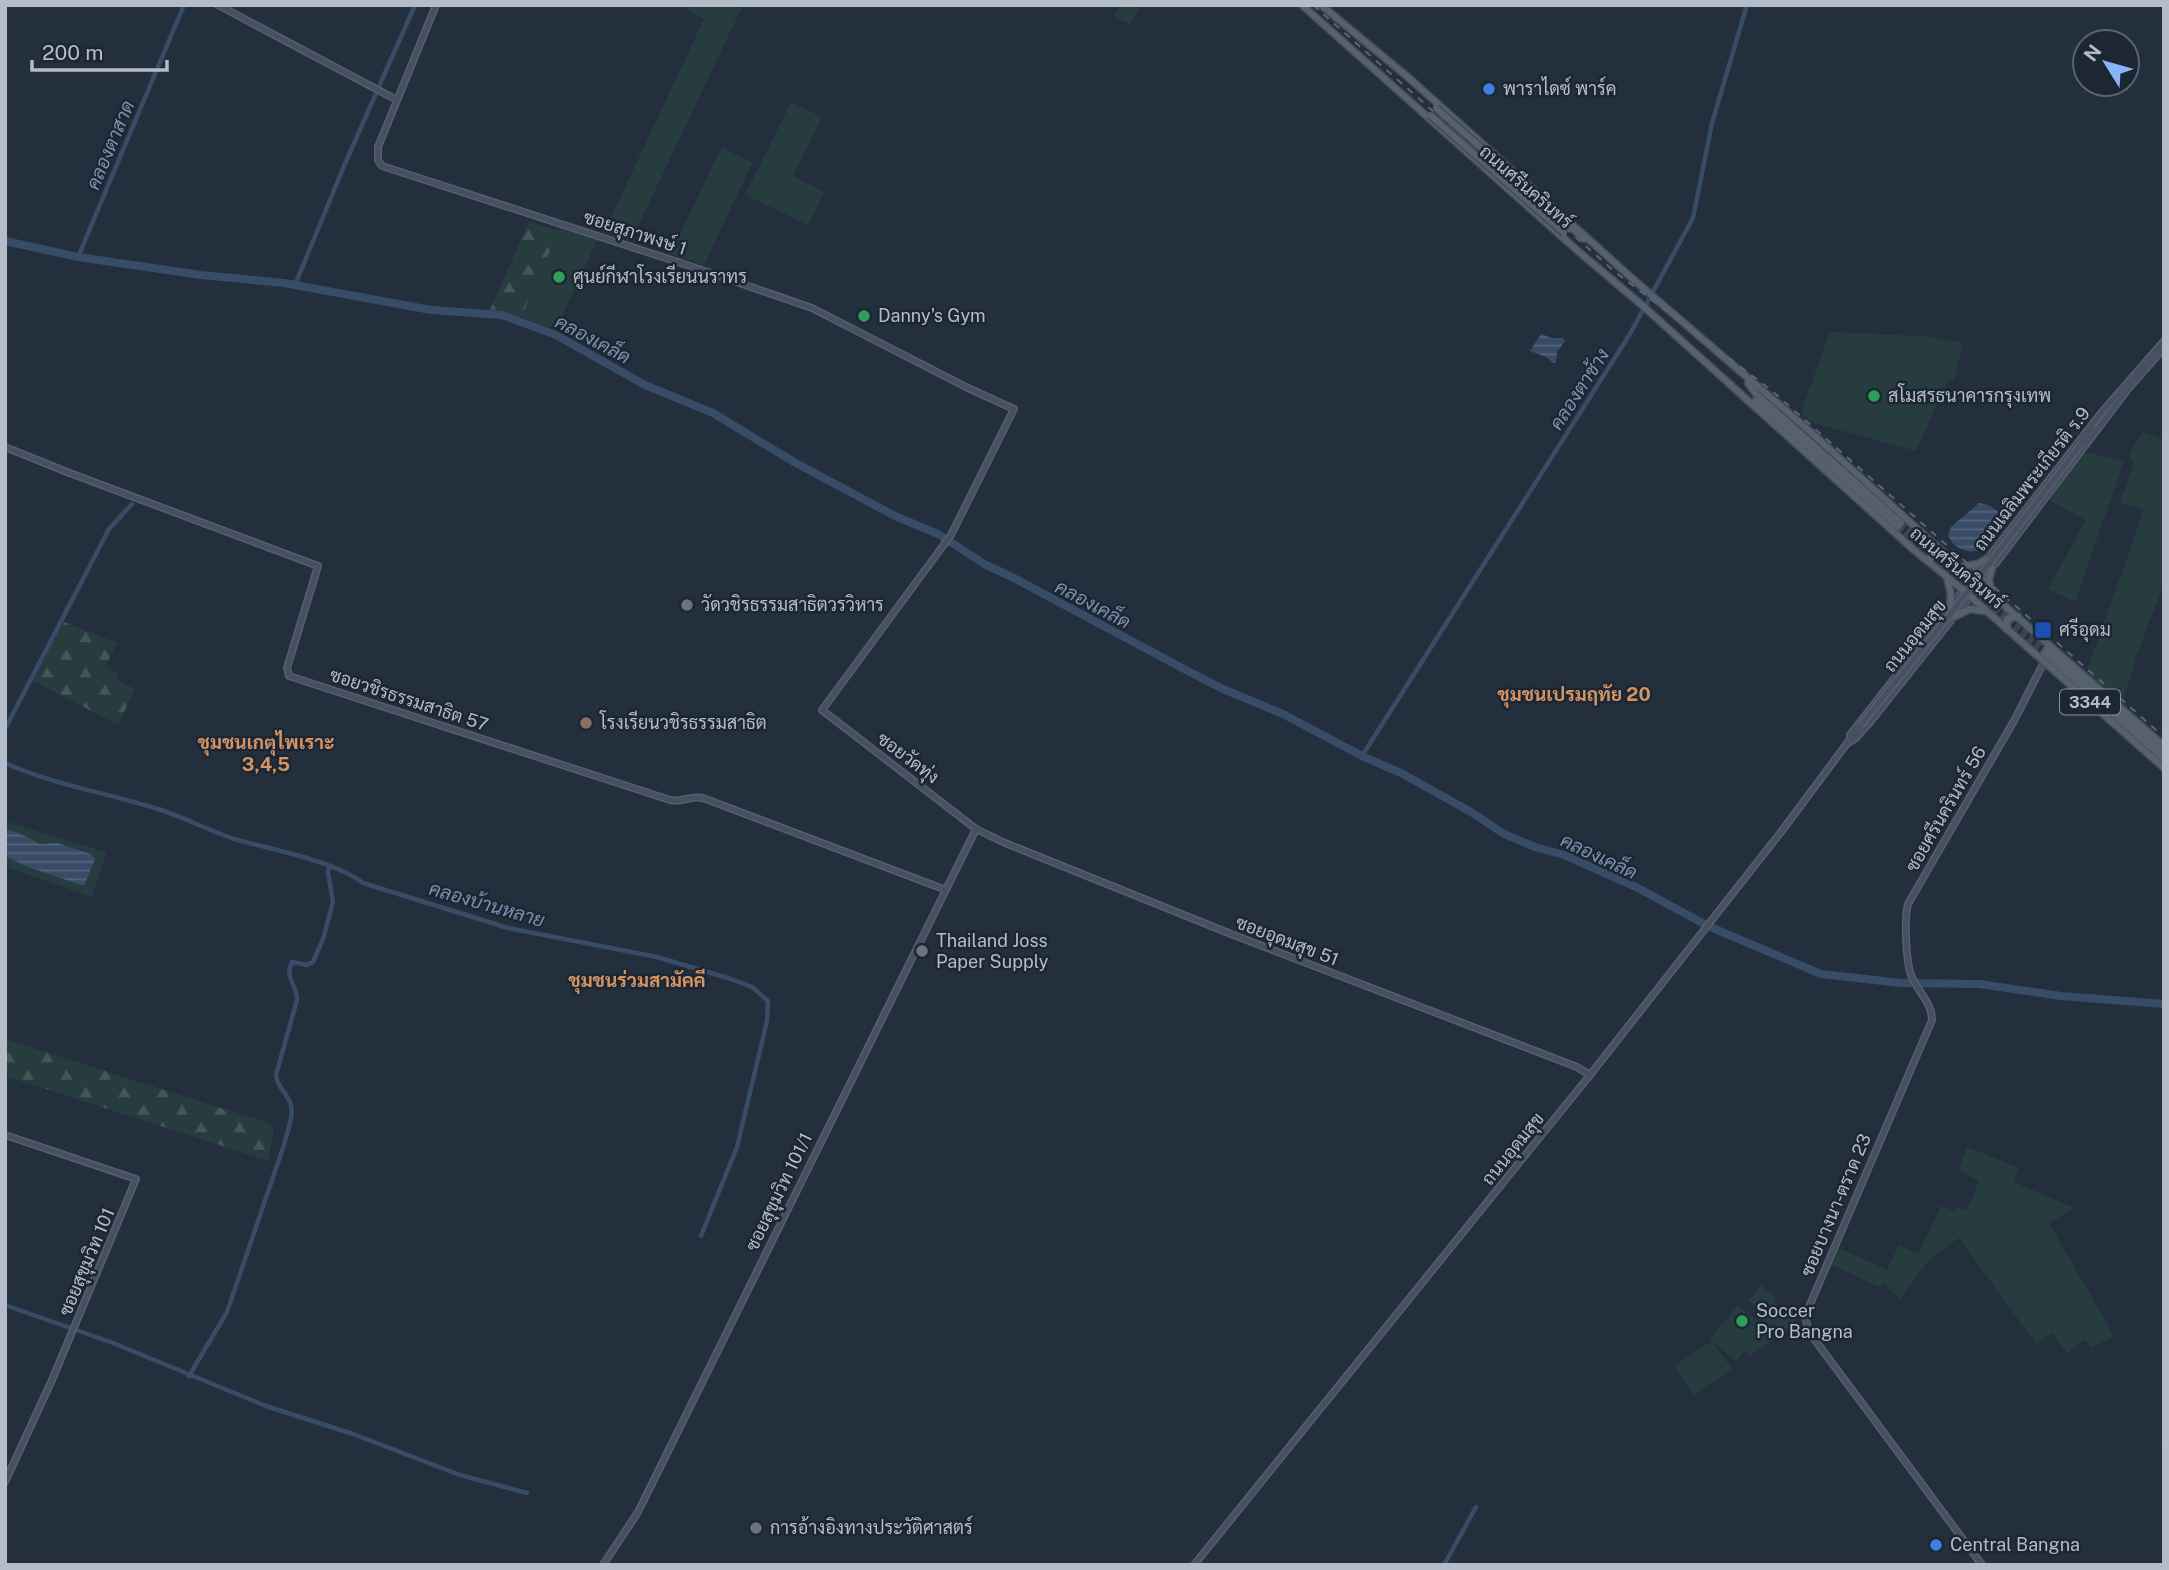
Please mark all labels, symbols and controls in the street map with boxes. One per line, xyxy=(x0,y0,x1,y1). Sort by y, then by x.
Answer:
scale bar xyxy=(32,28,166,72)
north arrow xyxy=(2071,28,2141,98)
text: 200 m xyxy=(42,40,103,65)
text: N xyxy=(2079,40,2106,65)
place label: พาราไดซ์ พาร์ค xyxy=(1503,76,1617,99)
marker: พาราไดซ์ พาร์ค xyxy=(1481,81,1497,97)
water label: คลองตาสาด xyxy=(81,97,139,193)
street label: ถนนศรีนครินทร์ xyxy=(1476,139,1579,233)
street label: ซอยสุภาพงษ์ 1 xyxy=(580,204,690,261)
place label: ศูนย์กีฬาโรงเรียนนราทร xyxy=(573,264,747,290)
marker: ศูนย์กีฬาโรงเรียนนราทร xyxy=(551,269,567,285)
place label: Danny's Gym xyxy=(878,305,986,326)
water label: คลองเคล็ด xyxy=(552,308,635,368)
marker: Danny's Gym xyxy=(856,308,872,324)
water label: คลองตาช้าง xyxy=(1545,344,1614,434)
place label: สโมสรธนาคารกรุงเทพ xyxy=(1888,383,2051,408)
marker: สโมสรธนาคารกรุงเทพ xyxy=(1866,388,1882,404)
street label: ถนนเฉลิมพระเกียรติ ร.9 xyxy=(1967,402,2094,555)
street label: ถนนศรีนครินทร์ xyxy=(1906,521,2010,613)
water label: คลองเคล็ด xyxy=(1052,573,1135,633)
place label: วัดวชิรธรรมสาธิตวรวิหาร xyxy=(701,594,884,615)
street label: ถนนอุดมสุข xyxy=(1879,595,1952,677)
marker: วัดวชิรธรรมสาธิตวรวิหาร xyxy=(679,597,695,613)
place label: ศรีอุดม xyxy=(2059,617,2111,642)
marker: ศรีอุดม xyxy=(2033,620,2053,640)
street label: ซอยวชิรธรรมสาธิต 57 xyxy=(327,664,491,735)
district label: ชุมชนเปรมฤทัย 20 xyxy=(1497,683,1651,709)
road number: 3344 xyxy=(2060,690,2120,715)
place label: โรงเรียนวชิรธรรมสาธิต xyxy=(599,710,767,733)
marker: โรงเรียนวชิรธรรมสาธิต xyxy=(578,715,594,731)
street label: ซอยวัดทุ่ง xyxy=(872,727,944,789)
district label: ชุมชนเกตุไพเราะ 3,4,5 xyxy=(198,730,334,775)
street label: ซอยศรีนครินทร์ 56 xyxy=(1899,741,1990,875)
water label: คลองเคล็ด xyxy=(1557,827,1642,883)
water label: คลองบ้านหลาย xyxy=(427,877,547,931)
street label: ซอยอุดมสุข 51 xyxy=(1232,911,1342,972)
place label: Thailand Joss Paper Supply xyxy=(936,930,1049,972)
marker: Thailand Joss Paper Supply xyxy=(914,943,930,959)
district label: ชุมชนร่วมสามัคคี xyxy=(568,968,706,995)
street label: ถนนอุดมสุข xyxy=(1477,1108,1550,1190)
street label: ซอยสุขุมวิท 101/1 xyxy=(741,1129,818,1255)
street label: ซอยบางนา-ตราด 23 xyxy=(1796,1130,1875,1279)
street label: ซอยสุขุมวิท 101 xyxy=(54,1205,121,1320)
place label: Soccer Pro Bangna xyxy=(1756,1300,1853,1342)
marker: Soccer Pro Bangna xyxy=(1734,1313,1750,1329)
place label: การอ้างอิงทางประวัติศาสตร์ xyxy=(770,1515,973,1538)
marker: การอ้างอิงทางประวัติศาสตร์ xyxy=(748,1520,764,1536)
place label: Central Bangna xyxy=(1950,1534,2080,1555)
marker: Central Bangna xyxy=(1928,1537,1944,1553)

